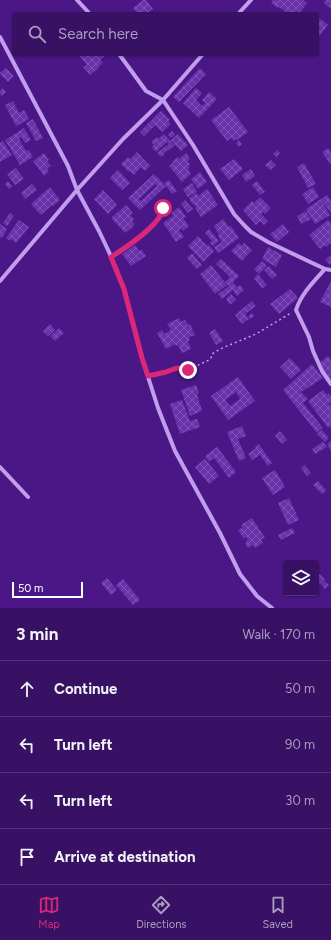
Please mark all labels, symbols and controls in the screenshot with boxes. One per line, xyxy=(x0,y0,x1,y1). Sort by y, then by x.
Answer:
search box xyxy=(12,12,319,56)
icon: search xyxy=(26,23,48,45)
text: Search here xyxy=(58,25,138,43)
route start xyxy=(154,199,172,217)
route end xyxy=(179,361,197,379)
map controls xyxy=(283,560,319,596)
button: layers xyxy=(283,560,319,596)
scale bar xyxy=(12,580,83,599)
text: 50 m xyxy=(18,582,43,595)
text: 3 min xyxy=(16,624,58,644)
text: Walk · 170 m xyxy=(243,627,315,642)
icon: ahead xyxy=(16,678,38,700)
text: Continue xyxy=(54,680,117,698)
text: 50 m xyxy=(285,681,315,696)
icon: left xyxy=(16,734,38,756)
text: Turn left xyxy=(54,736,112,754)
text: 90 m xyxy=(285,737,315,752)
icon: left xyxy=(16,790,38,812)
text: Turn left xyxy=(54,792,112,810)
text: 30 m xyxy=(285,793,315,808)
icon: arrive xyxy=(16,846,38,868)
text: Arrive at destination xyxy=(54,848,195,866)
tab: Map xyxy=(38,894,60,931)
tab: Directions xyxy=(136,894,186,931)
tab: Saved xyxy=(263,894,293,931)

